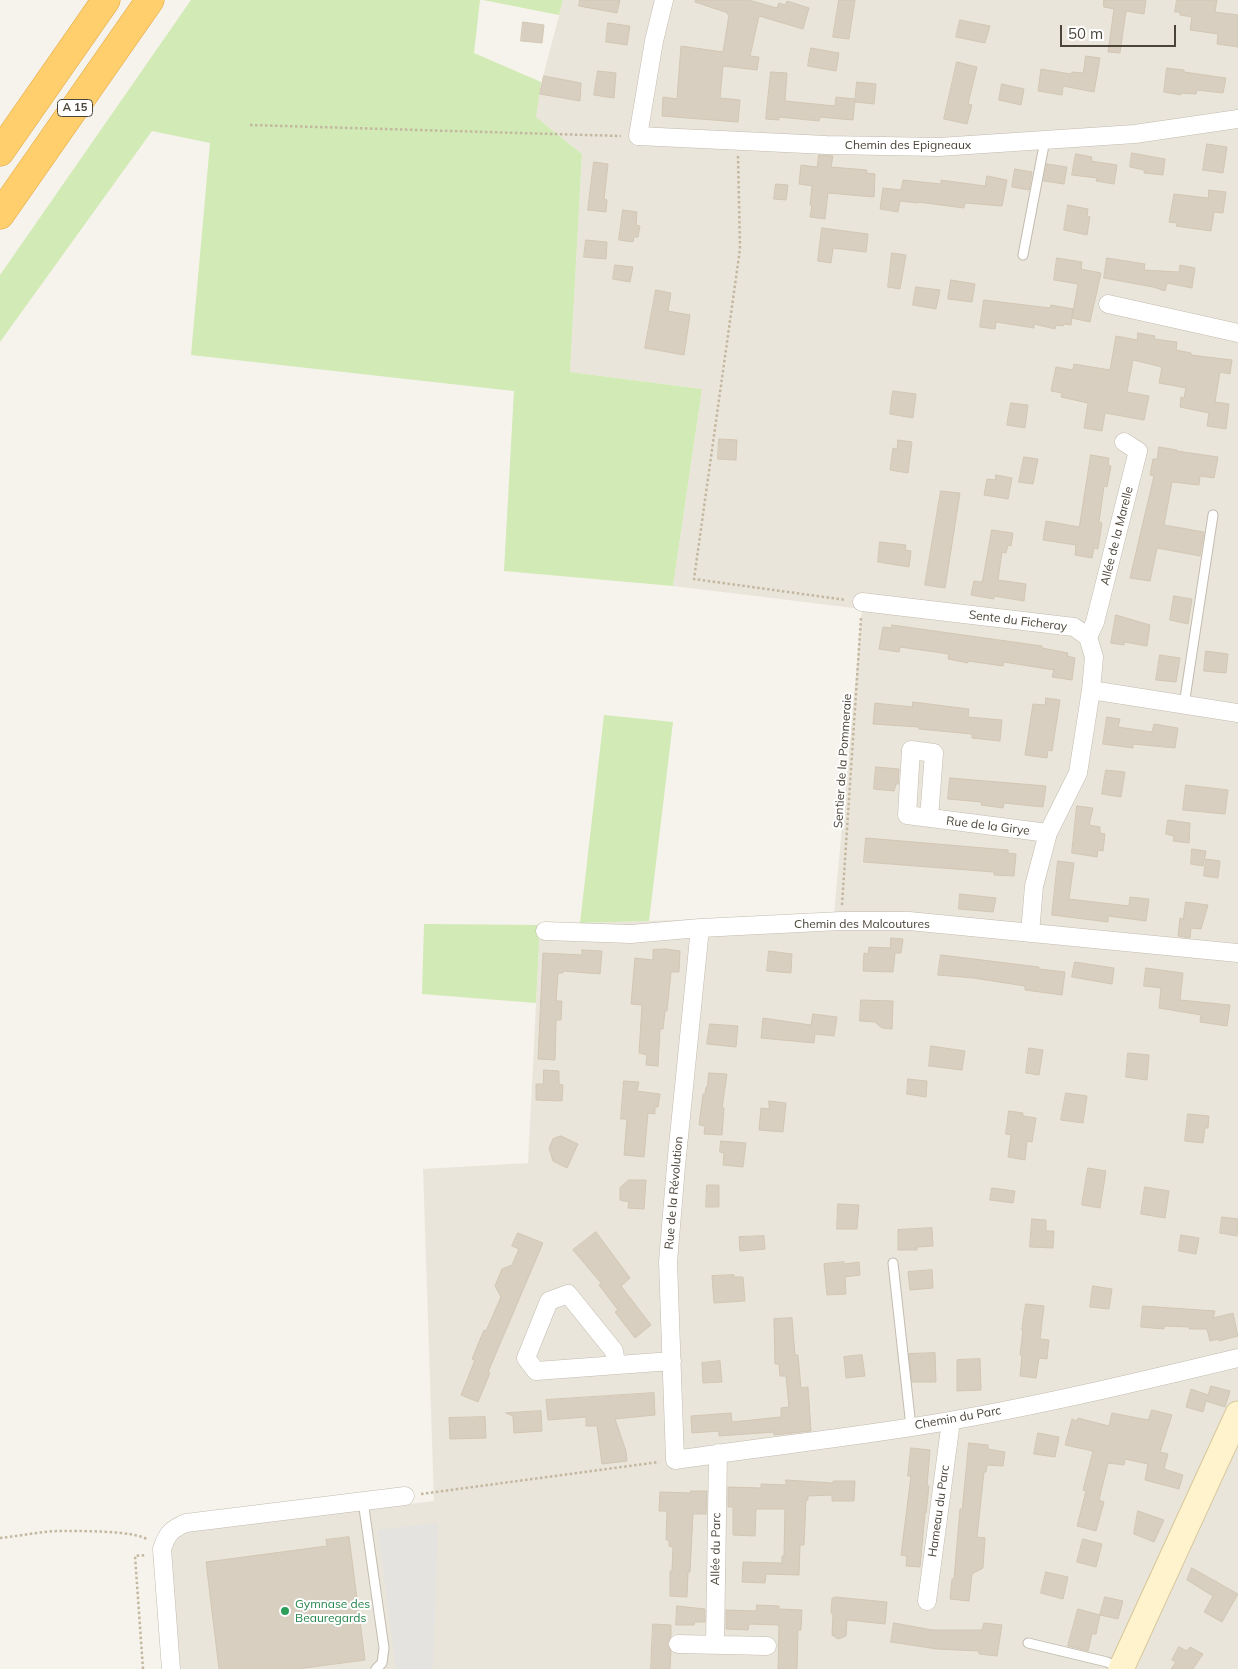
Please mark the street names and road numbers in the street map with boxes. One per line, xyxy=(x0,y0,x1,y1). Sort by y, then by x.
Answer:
road number: A 15 xyxy=(58,100,92,116)
street label: Chemin des Epigneaux xyxy=(845,138,971,152)
street label: Allée de la Marelle xyxy=(1098,485,1136,587)
street label: Sente du Ficheray xyxy=(968,608,1068,634)
street label: Sentier de la Pommeraie xyxy=(831,693,855,829)
street label: Rue de la Girye xyxy=(945,814,1031,838)
street label: Chemin des Malcoutures xyxy=(794,917,930,931)
street label: Rue de la Révolution xyxy=(662,1136,686,1250)
street label: Chemin du Parc xyxy=(914,1403,1002,1433)
street label: Hameau du Parc xyxy=(925,1464,953,1558)
street label: Allée du Parc xyxy=(708,1512,724,1586)

